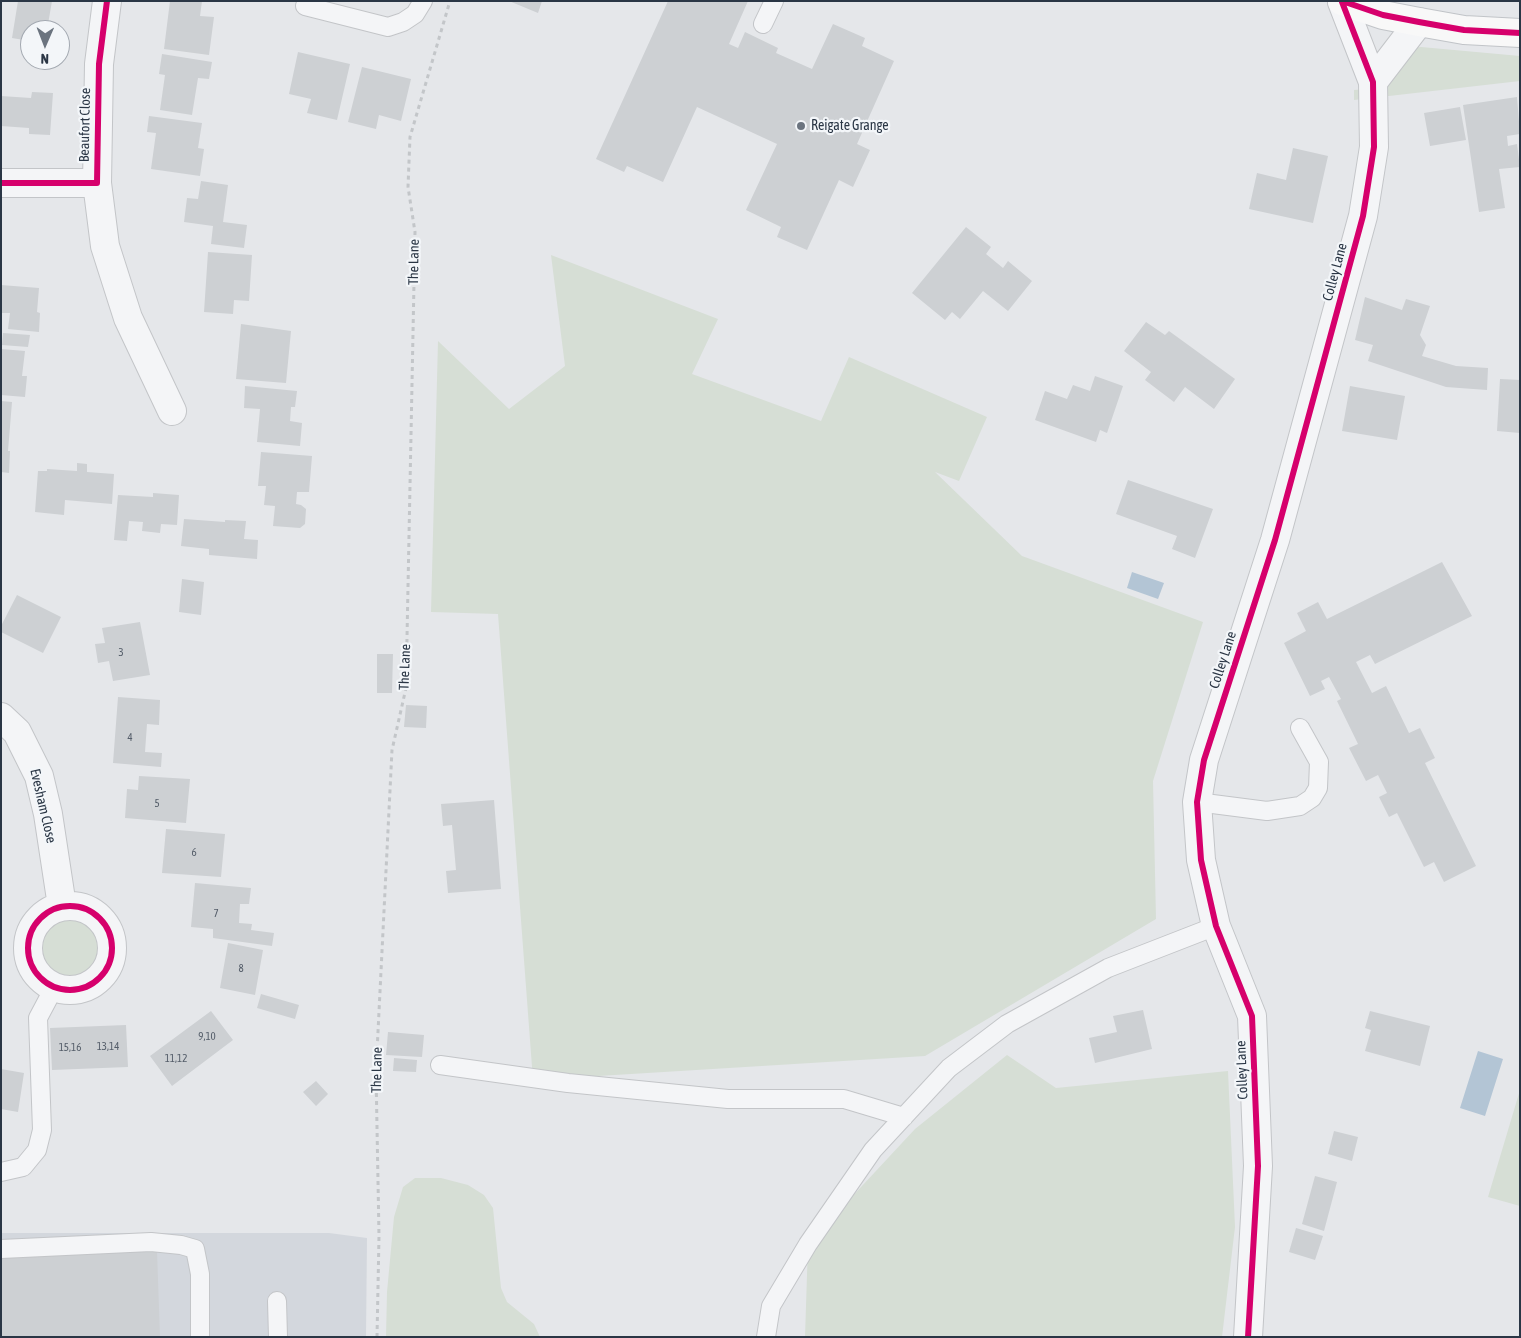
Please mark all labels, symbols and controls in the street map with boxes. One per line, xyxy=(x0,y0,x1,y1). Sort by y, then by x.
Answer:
north arrow xyxy=(20,20,70,70)
text: N xyxy=(40,51,49,67)
street label: Beaufort Close xyxy=(76,88,94,162)
place label: Reigate Grange xyxy=(811,118,889,134)
marker: Reigate Grange xyxy=(795,120,807,132)
street label: The Lane xyxy=(405,239,423,285)
street label: Colley Lane xyxy=(1319,241,1351,303)
street label: Colley Lane xyxy=(1206,629,1240,691)
street label: The Lane xyxy=(396,644,414,690)
house number: 3 xyxy=(118,646,124,660)
house number: 4 xyxy=(127,731,133,745)
street label: Evesham Close xyxy=(26,767,60,845)
house number: 5 xyxy=(154,797,160,811)
house number: 6 xyxy=(191,846,197,860)
house number: 7 xyxy=(213,907,219,921)
house number: 8 xyxy=(238,962,244,976)
house number: 9,10 xyxy=(198,1030,216,1044)
house number: 13,14 xyxy=(97,1040,119,1054)
street label: Colley Lane xyxy=(1233,1040,1251,1100)
house number: 15,16 xyxy=(59,1041,81,1055)
street label: The Lane xyxy=(368,1047,386,1093)
house number: 11,12 xyxy=(165,1052,187,1066)

